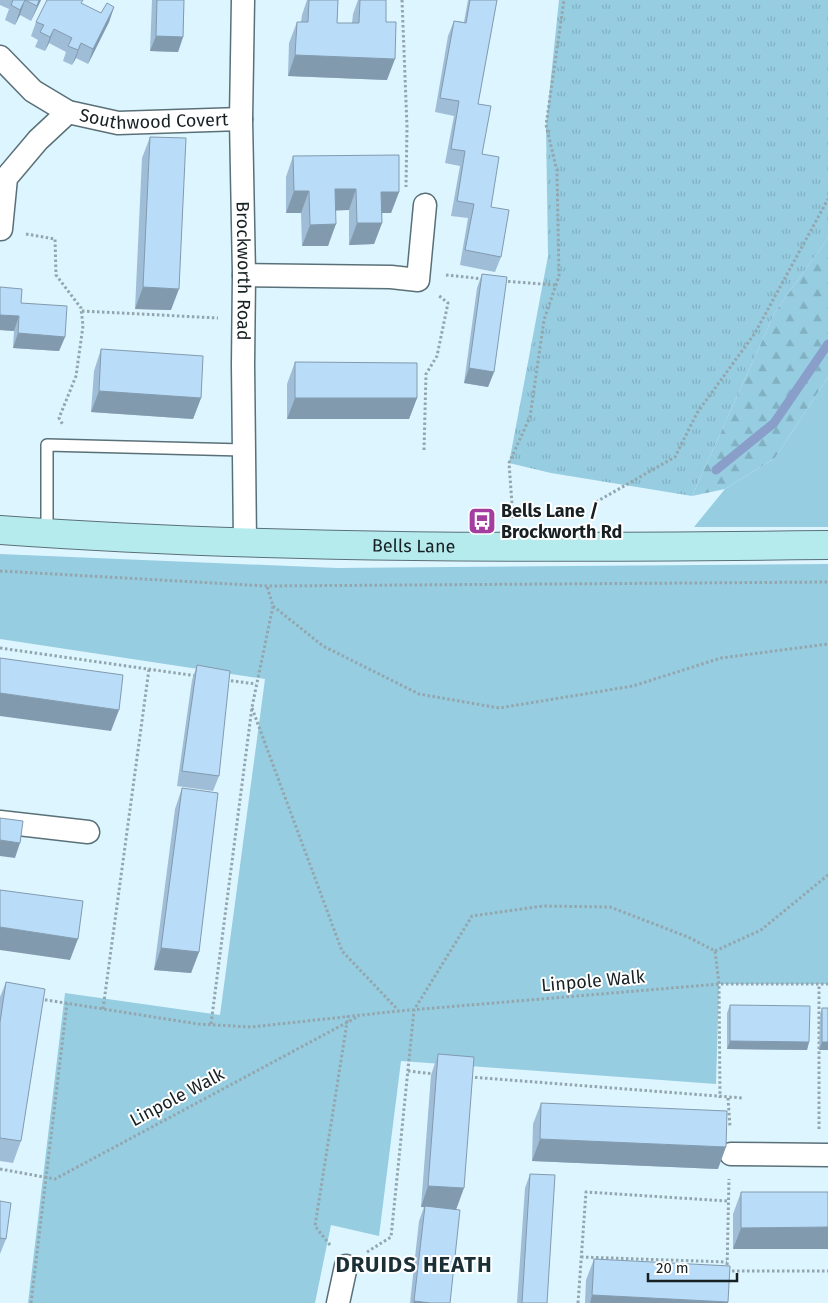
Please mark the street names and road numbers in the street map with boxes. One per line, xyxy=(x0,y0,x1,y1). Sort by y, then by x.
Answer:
street label: Southwood Covert xyxy=(77,104,229,134)
street label: Brockworth Road xyxy=(232,201,255,341)
street label: Bells Lane xyxy=(372,535,455,558)
street label: Linpole Walk xyxy=(540,965,647,996)
street label: Linpole Walk xyxy=(126,1063,229,1131)

